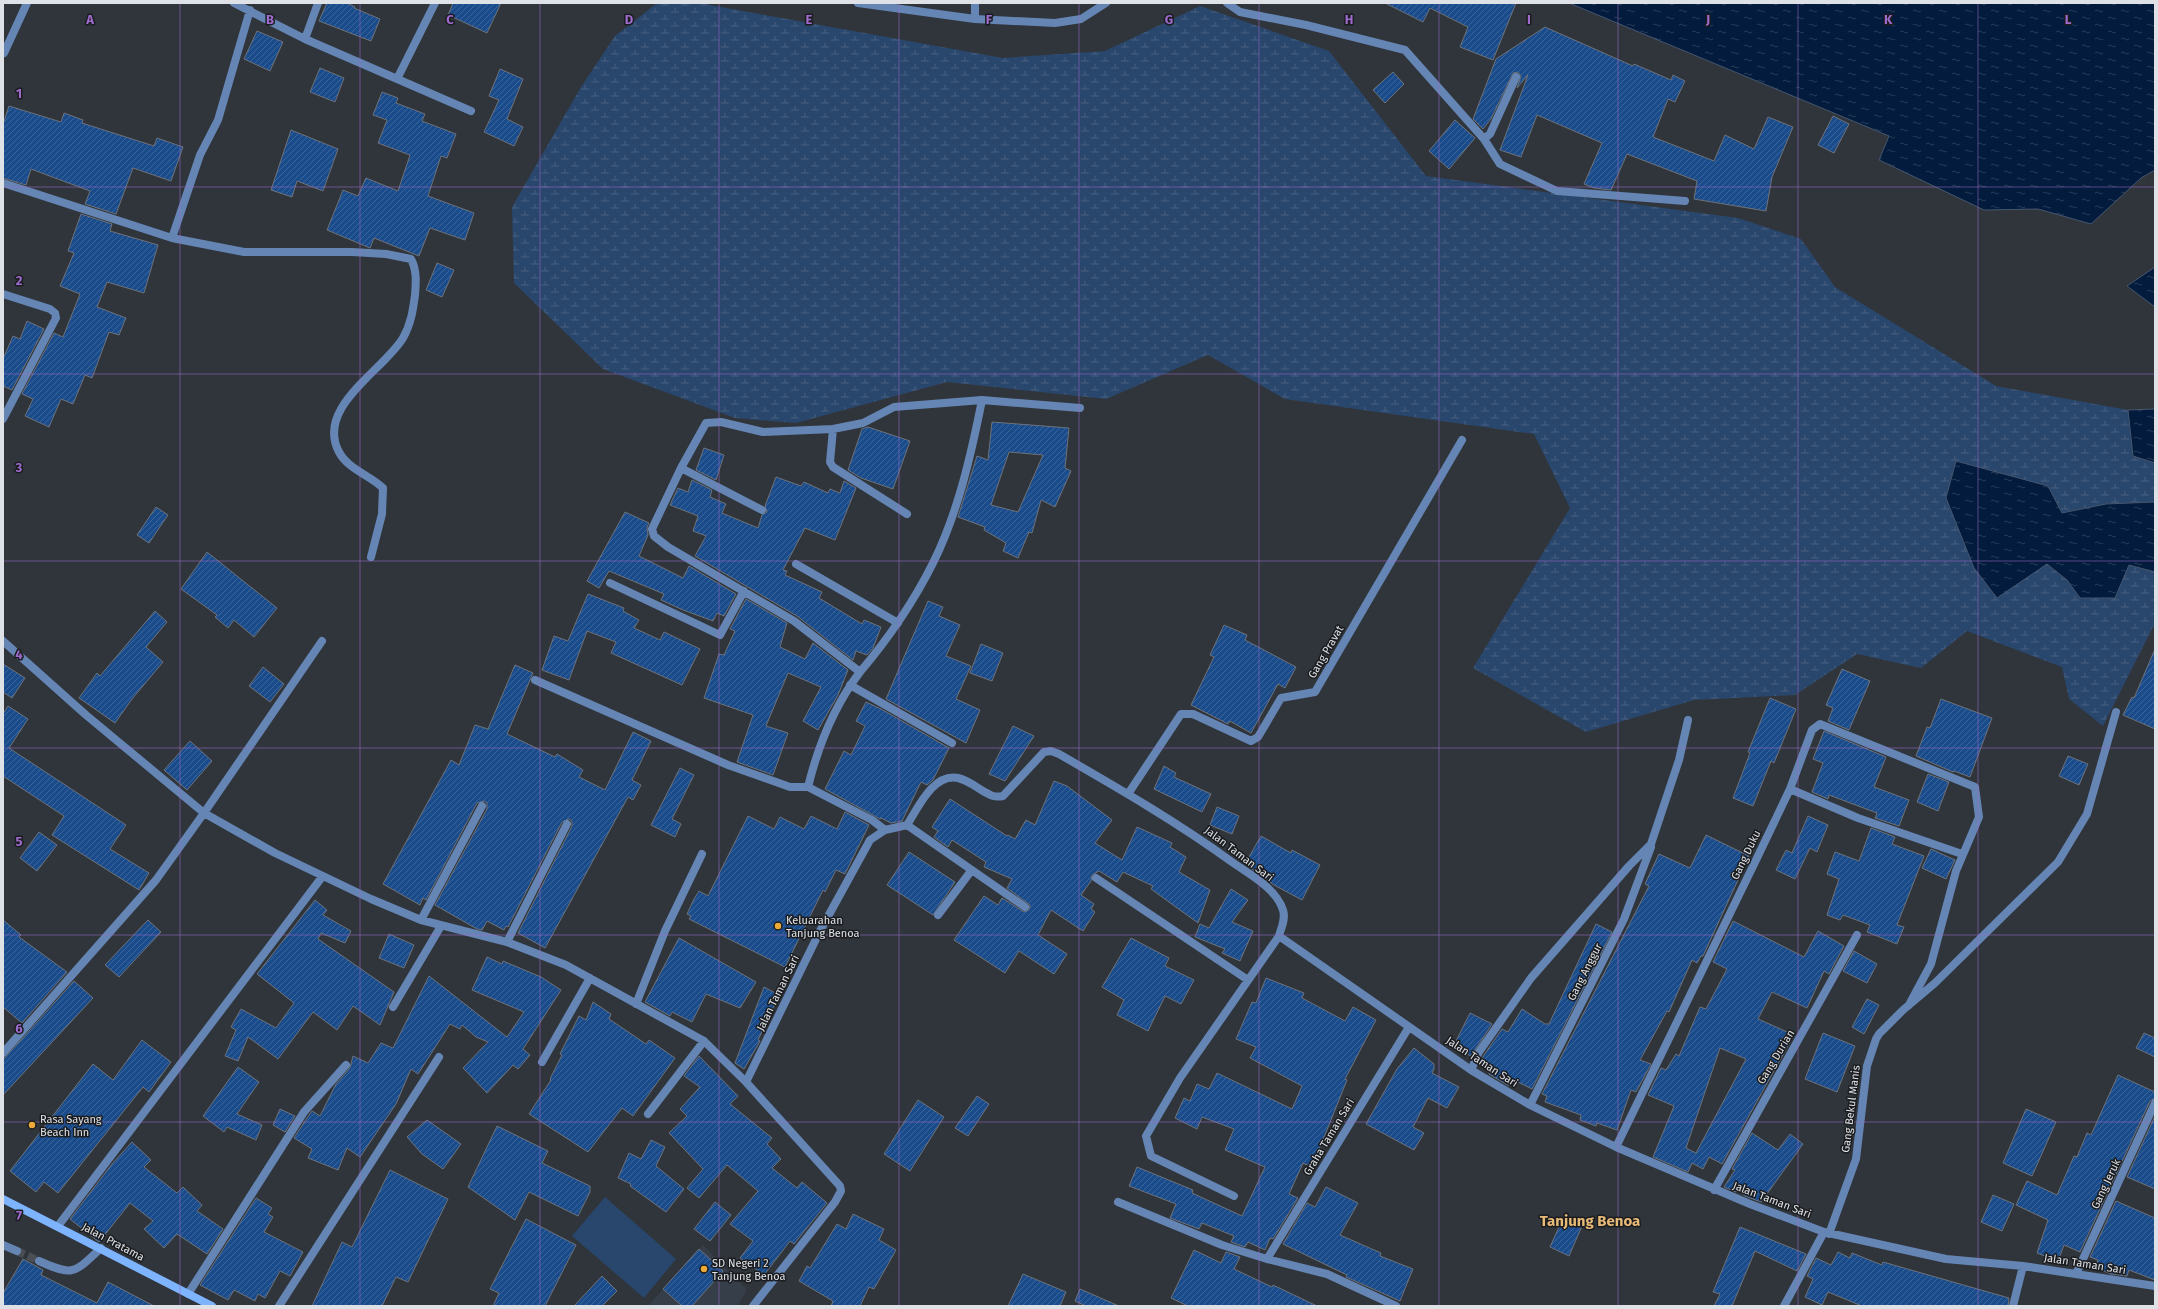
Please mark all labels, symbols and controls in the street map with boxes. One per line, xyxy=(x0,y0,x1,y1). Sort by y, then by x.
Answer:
text: A xyxy=(85,12,94,27)
text: B xyxy=(266,12,274,27)
text: C xyxy=(446,12,454,27)
text: D xyxy=(625,12,634,27)
text: E xyxy=(806,12,813,27)
text: F xyxy=(986,12,993,27)
text: G xyxy=(1165,12,1173,27)
text: H xyxy=(1345,12,1353,27)
text: I xyxy=(1527,12,1531,27)
text: J xyxy=(1705,12,1710,27)
text: K xyxy=(1884,12,1893,27)
text: L xyxy=(2065,12,2072,27)
text: 1 xyxy=(16,86,22,101)
text: 2 xyxy=(16,273,23,288)
text: 3 xyxy=(15,460,23,475)
street label: Gang Pravat xyxy=(1306,623,1346,681)
text: 4 xyxy=(15,647,23,662)
street label: Jalan Taman Sari xyxy=(1202,824,1276,884)
street label: Gang Duku xyxy=(1728,828,1764,882)
text: 5 xyxy=(16,834,23,849)
place label: Keluarahan Tanjung Benoa xyxy=(786,914,860,940)
marker: Keluarahan Tanjung Benoa xyxy=(773,921,783,931)
street label: Gang Anggur xyxy=(1565,940,1605,1003)
street label: Jalan Taman Sari xyxy=(754,953,802,1033)
text: 6 xyxy=(15,1021,23,1036)
street label: Gang Durian xyxy=(1755,1027,1797,1087)
street label: Jalan Taman Sari xyxy=(1444,1034,1520,1090)
street label: Gang Bekul Manis xyxy=(1839,1065,1863,1153)
street label: Graha Taman Sari xyxy=(1301,1096,1357,1178)
place label: Rasa Sayang Beach Inn xyxy=(40,1113,102,1139)
marker: Rasa Sayang Beach Inn xyxy=(27,1120,37,1130)
street label: Gang Jeruk xyxy=(2089,1157,2123,1211)
street label: Jalan Taman Sari xyxy=(1731,1179,1813,1221)
text: 7 xyxy=(16,1208,22,1223)
district label: Tanjung Benoa xyxy=(1540,1212,1640,1230)
street label: Jalan Pratama xyxy=(79,1220,147,1264)
street label: Jalan Taman Sari xyxy=(2043,1251,2127,1277)
place label: SD Negeri 2 Tanjung Benoa xyxy=(712,1257,786,1283)
marker: SD Negeri 2 Tanjung Benoa xyxy=(699,1264,709,1274)

